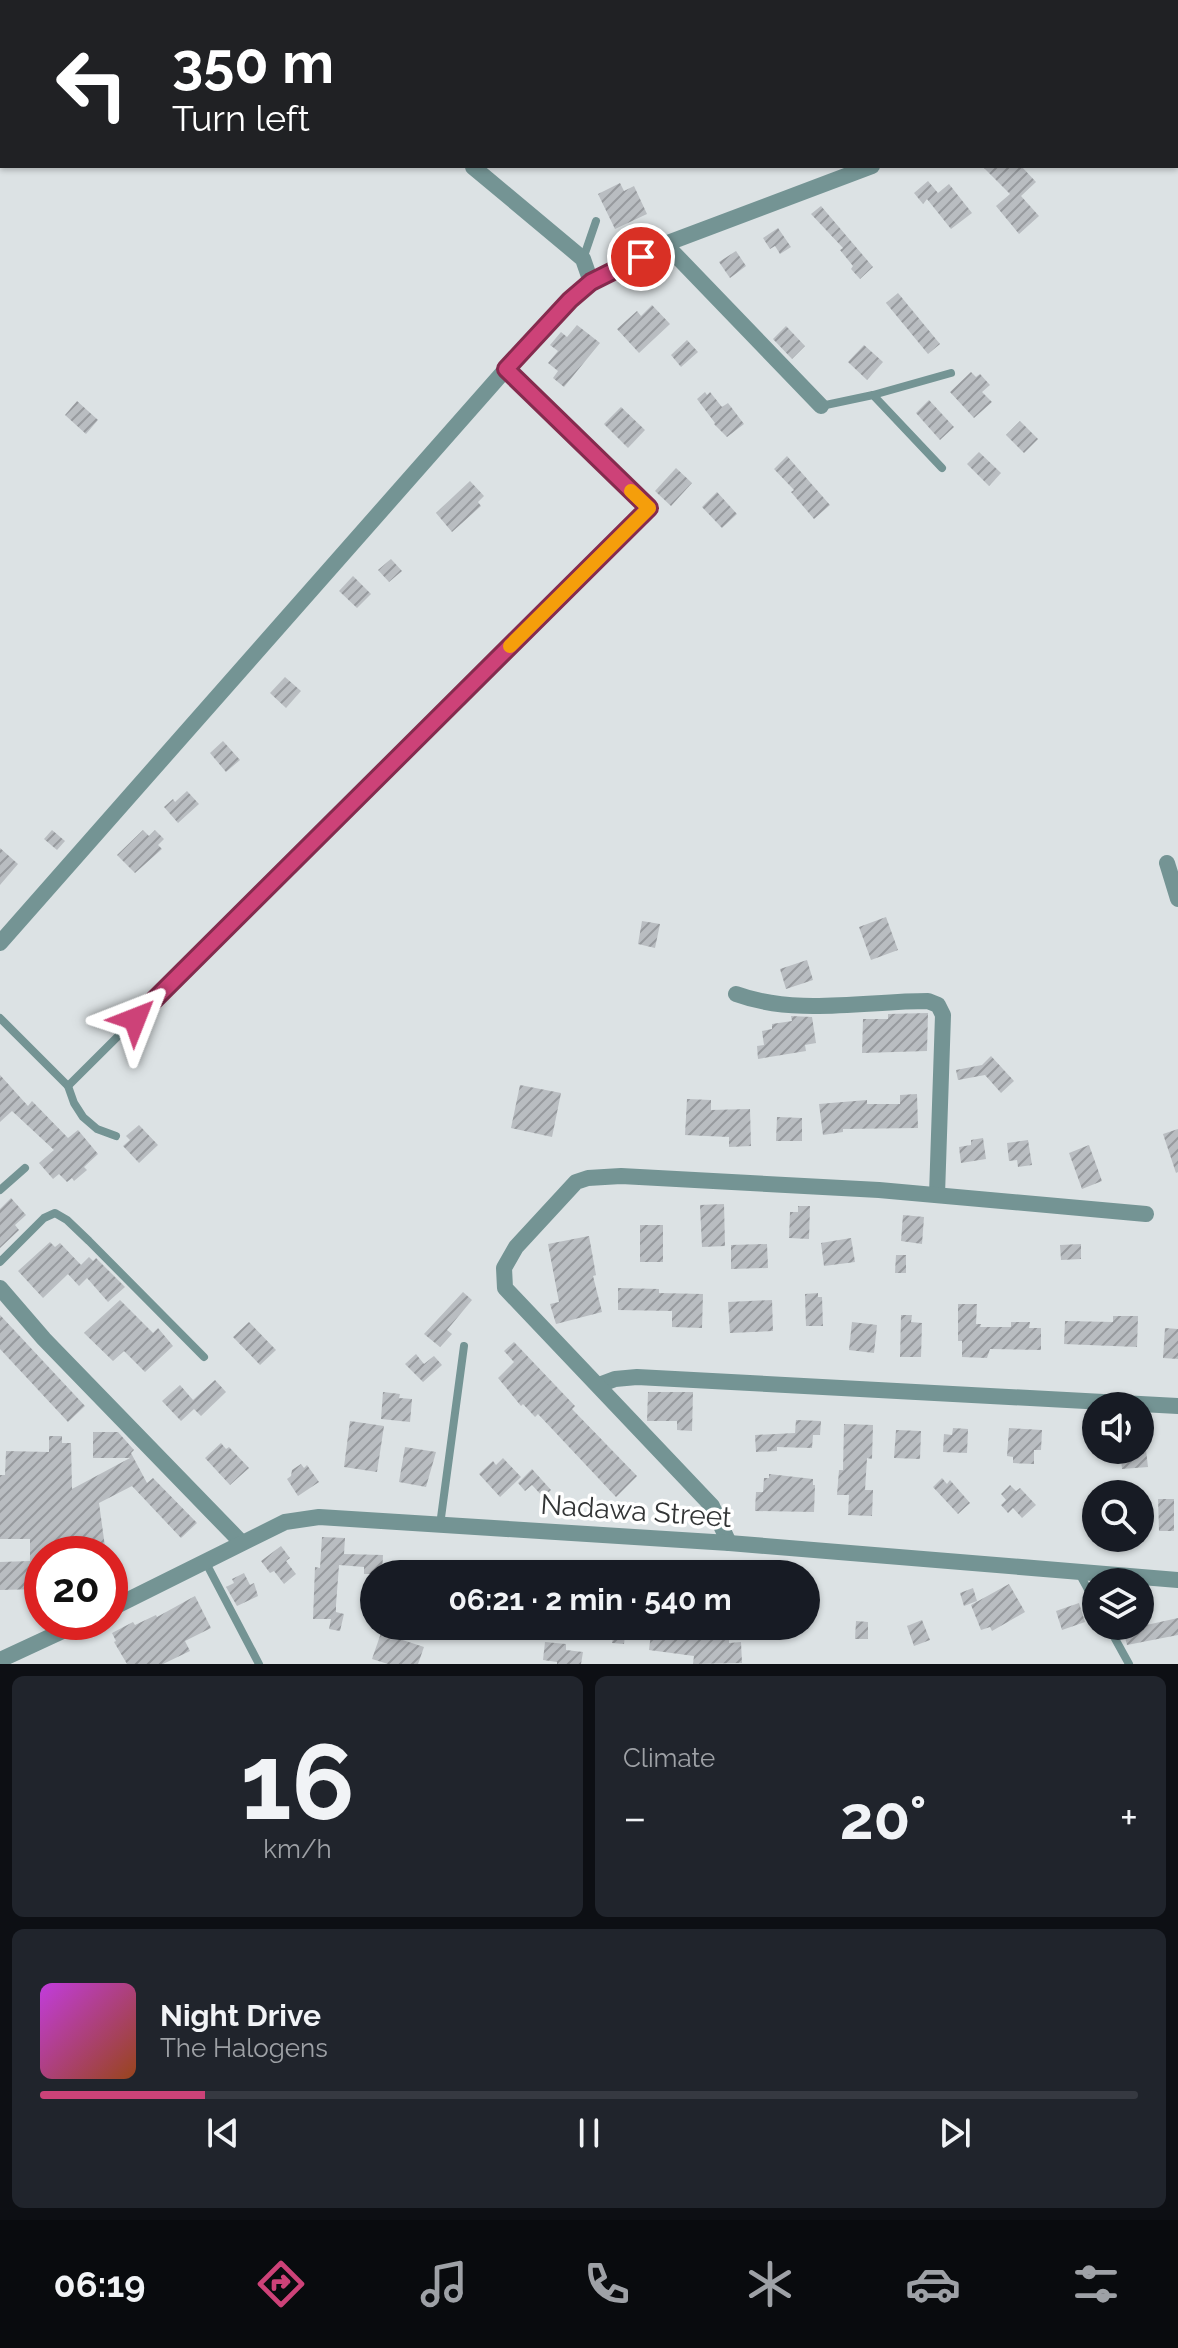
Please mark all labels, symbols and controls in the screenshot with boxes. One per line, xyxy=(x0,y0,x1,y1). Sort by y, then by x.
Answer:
text: 350 m xyxy=(172,30,334,96)
icon: left xyxy=(40,32,144,136)
text: Turn left xyxy=(172,97,310,139)
pin xyxy=(607,223,675,291)
icon: arrive xyxy=(619,235,663,279)
position arrow xyxy=(93,977,177,1061)
map controls xyxy=(1082,1392,1154,1640)
button: sound xyxy=(1082,1392,1154,1464)
button: search xyxy=(1082,1480,1154,1552)
street label: Nadawa Street xyxy=(539,1488,733,1534)
speed limit sign: 20 xyxy=(24,1536,128,1640)
button: layers xyxy=(1082,1568,1154,1640)
text: 06:21 · 2 min · 540 m xyxy=(448,1582,732,1617)
text: 16 xyxy=(240,1721,355,1843)
text: Climate xyxy=(623,1743,715,1773)
text: 20° xyxy=(840,1783,927,1853)
text: − xyxy=(623,1792,647,1843)
text: + xyxy=(1120,1792,1138,1843)
text: km/h xyxy=(263,1834,332,1864)
text: Night Drive xyxy=(160,1998,321,2033)
text: The Halogens xyxy=(160,2033,328,2063)
icon: previous xyxy=(201,2111,245,2155)
icon: pause xyxy=(567,2111,611,2155)
icon: next xyxy=(933,2111,977,2155)
icon: directions xyxy=(253,2256,309,2312)
icon: music xyxy=(416,2256,472,2312)
icon: phone xyxy=(579,2256,635,2312)
icon: climate xyxy=(742,2256,798,2312)
icon: car xyxy=(905,2256,961,2312)
icon: filters xyxy=(1068,2256,1124,2312)
text: 06:19 xyxy=(54,2263,145,2305)

